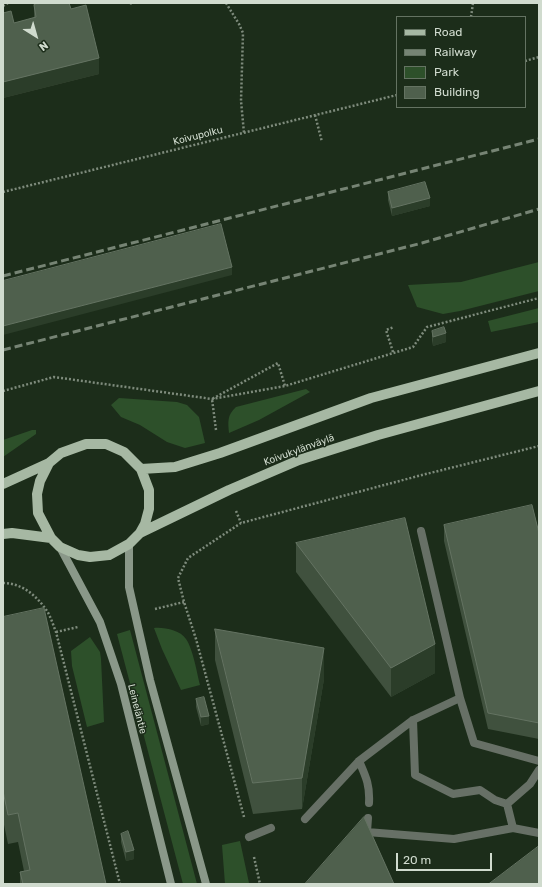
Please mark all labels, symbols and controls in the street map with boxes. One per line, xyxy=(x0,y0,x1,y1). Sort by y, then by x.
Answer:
north arrow xyxy=(16,16,56,56)
legend xyxy=(396,16,526,108)
text: Road xyxy=(434,25,462,39)
text: N xyxy=(36,38,51,54)
text: Railway xyxy=(434,45,477,59)
text: Park xyxy=(434,65,459,79)
text: Building xyxy=(434,85,480,99)
street label: Koivupolku xyxy=(172,124,224,148)
street label: Koivukylänväylä xyxy=(262,432,336,468)
street label: Leineläntie xyxy=(125,683,149,735)
scale bar xyxy=(398,845,494,871)
text: 20 m xyxy=(403,853,431,867)

